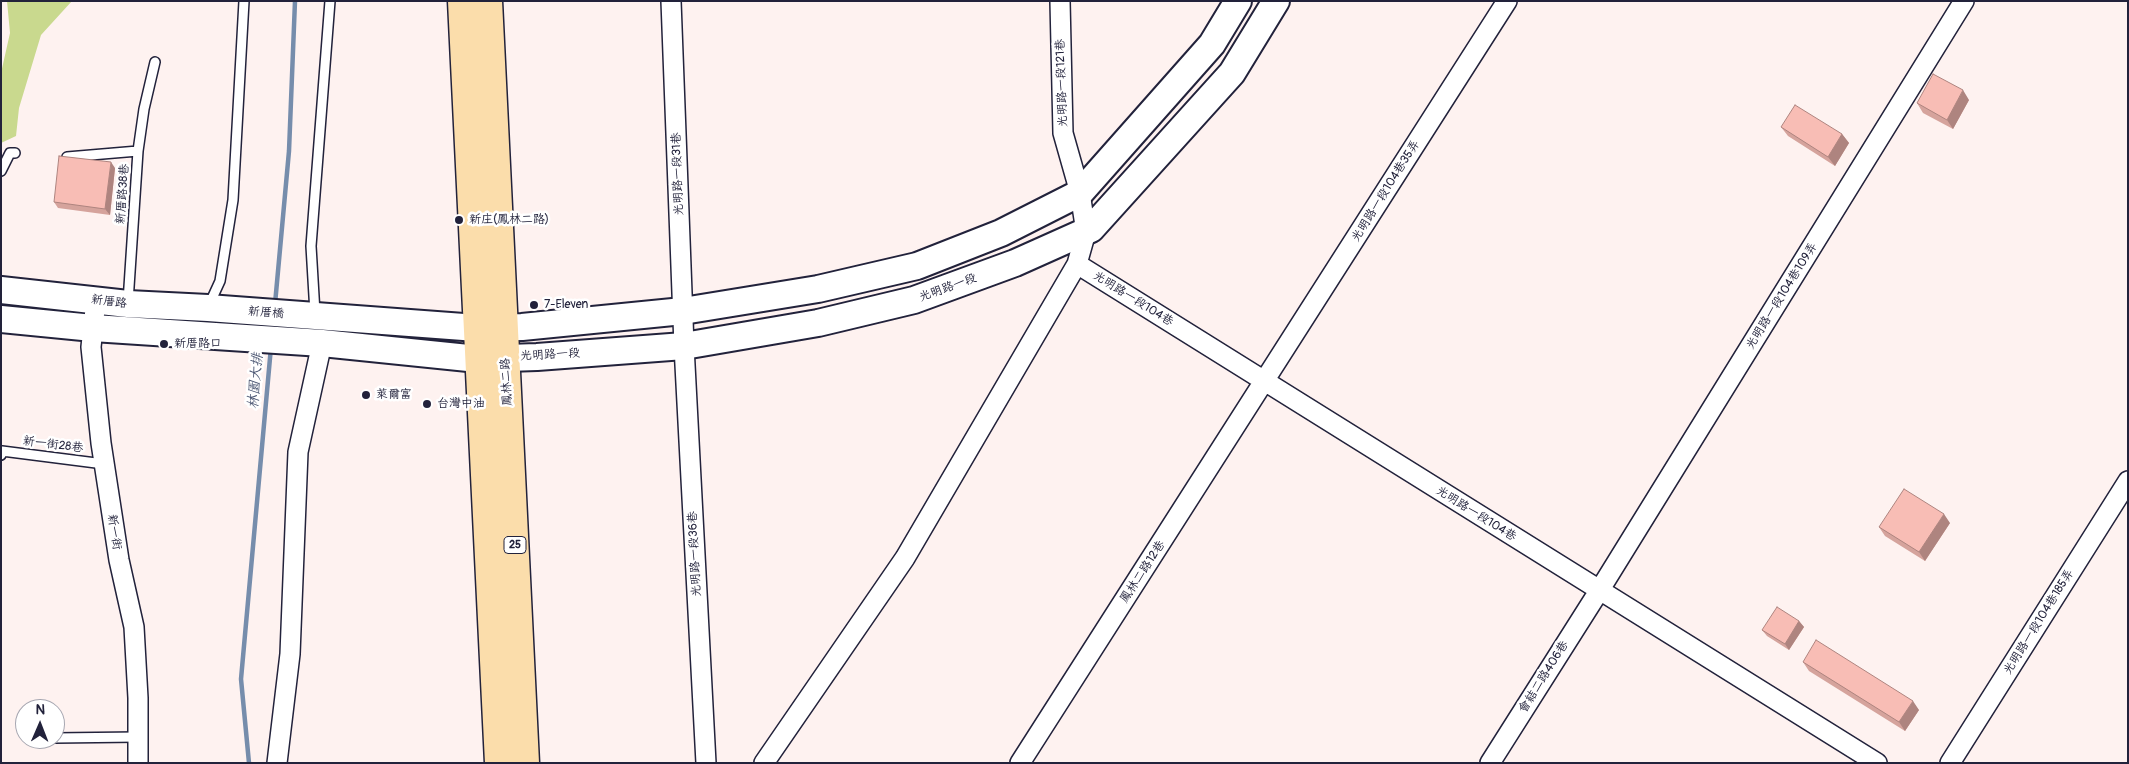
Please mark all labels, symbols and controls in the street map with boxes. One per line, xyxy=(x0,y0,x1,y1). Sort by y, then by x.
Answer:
street label: 光明路一段121巷 xyxy=(1053,39,1071,127)
street label: 光明路一段31巷 xyxy=(669,132,687,216)
street label: 光明路一段104巷35弄 xyxy=(1349,138,1423,244)
street label: 新厝路38巷 xyxy=(114,163,132,225)
place label: 新庄(鳳林二路) xyxy=(469,213,549,227)
marker: 新庄(鳳林二路) xyxy=(453,214,465,226)
street label: 光明路一段104巷109弄 xyxy=(1743,240,1821,352)
street label: 光明路一段104巷 xyxy=(1090,269,1176,329)
street label: 光明路一段 xyxy=(917,271,979,305)
street label: 新厝路 xyxy=(90,293,128,311)
place label: 7-Eleven xyxy=(544,298,588,312)
marker: 7-Eleven xyxy=(528,299,540,311)
street label: 新厝橋 xyxy=(248,305,284,321)
place label: 新厝路口 xyxy=(174,337,222,351)
marker: 新厝路口 xyxy=(158,338,170,350)
street label: 光明路一段 xyxy=(520,346,580,364)
water label: 林園大排 xyxy=(245,352,267,410)
street label: 鳳林二路 xyxy=(499,358,515,406)
place label: 萊爾富 xyxy=(376,388,412,402)
marker: 萊爾富 xyxy=(360,389,372,401)
place label: 台灣中油 xyxy=(437,397,485,411)
marker: 台灣中油 xyxy=(421,398,433,410)
street label: 新一街28巷 xyxy=(22,434,84,456)
street label: 光明路一段104巷 xyxy=(1433,484,1519,544)
street label: 光明路一段36巷 xyxy=(686,511,704,597)
street label: 新一街 xyxy=(104,513,124,551)
road number: 25 xyxy=(504,536,526,554)
street label: 鳳林二路12巷 xyxy=(1118,538,1168,606)
street label: 光明路一段104巷185弄 xyxy=(2001,567,2077,677)
street label: 會結二路406巷 xyxy=(1516,638,1572,716)
north arrow xyxy=(15,699,65,749)
text: N xyxy=(35,701,45,718)

